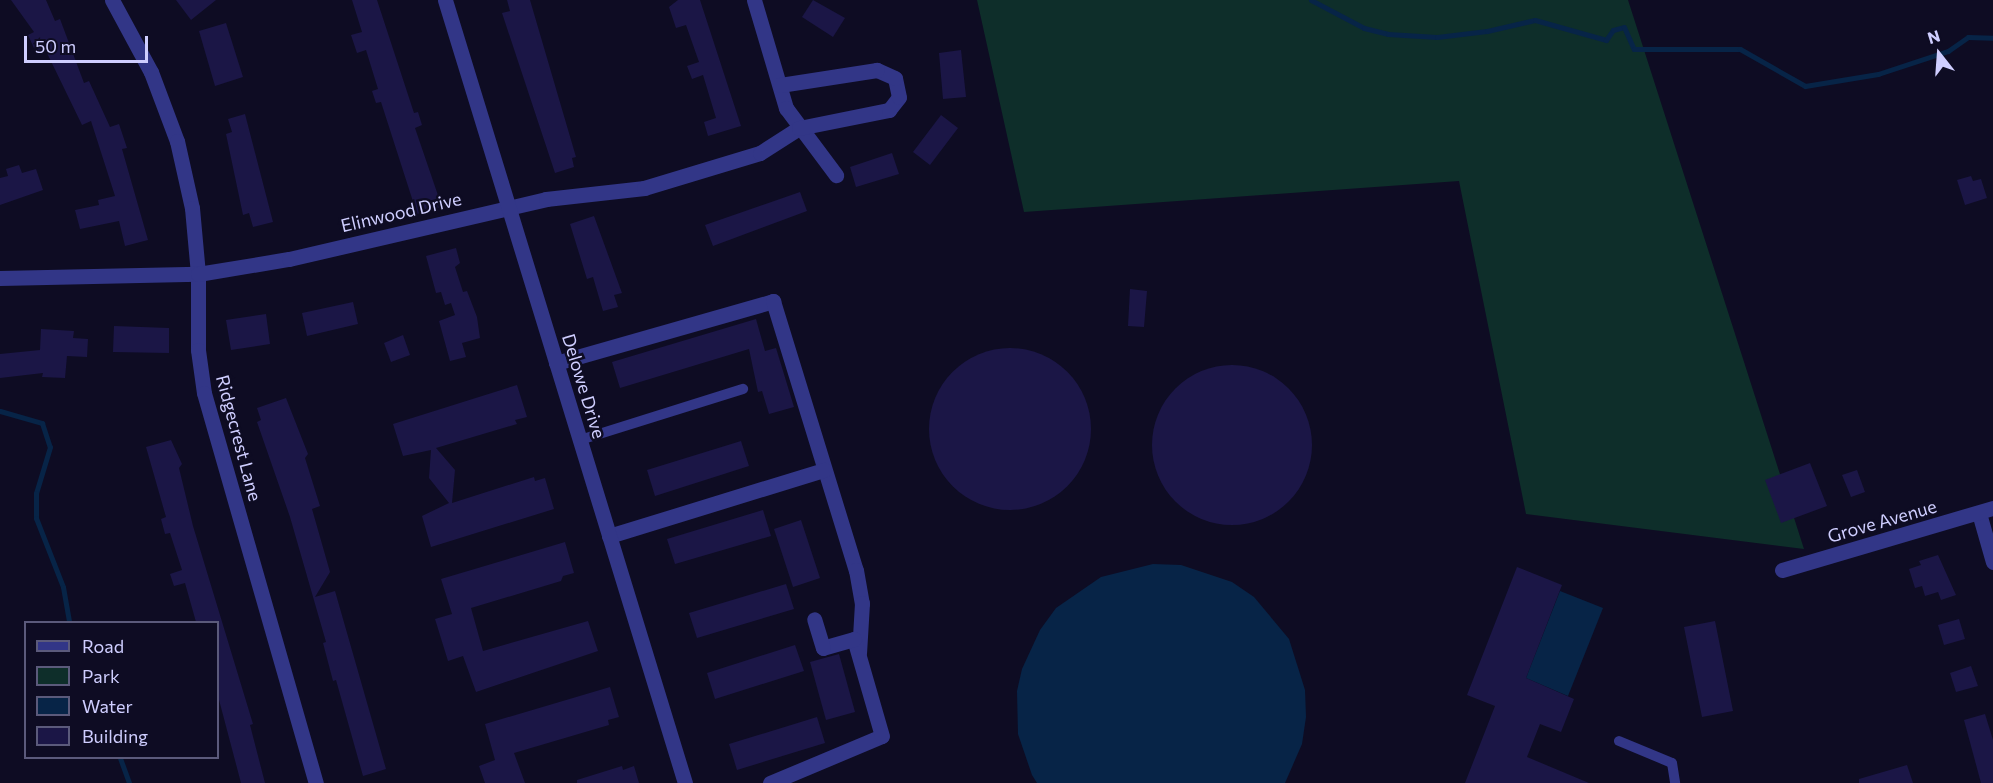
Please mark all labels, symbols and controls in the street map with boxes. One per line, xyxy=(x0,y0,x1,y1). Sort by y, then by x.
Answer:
scale bar xyxy=(27,24,152,62)
north arrow xyxy=(1909,24,1969,84)
text: N xyxy=(1925,25,1942,47)
text: 50 m xyxy=(35,35,76,57)
street label: Elinwood Drive xyxy=(339,188,463,236)
street label: Delowe Drive xyxy=(558,331,610,441)
street label: Ridgecrest Lane xyxy=(212,372,266,504)
street label: Grove Avenue xyxy=(1825,495,1939,547)
legend xyxy=(24,621,219,759)
text: Road xyxy=(82,635,124,657)
text: Park xyxy=(82,665,120,687)
text: Water xyxy=(82,695,133,717)
text: Building xyxy=(82,725,148,747)

